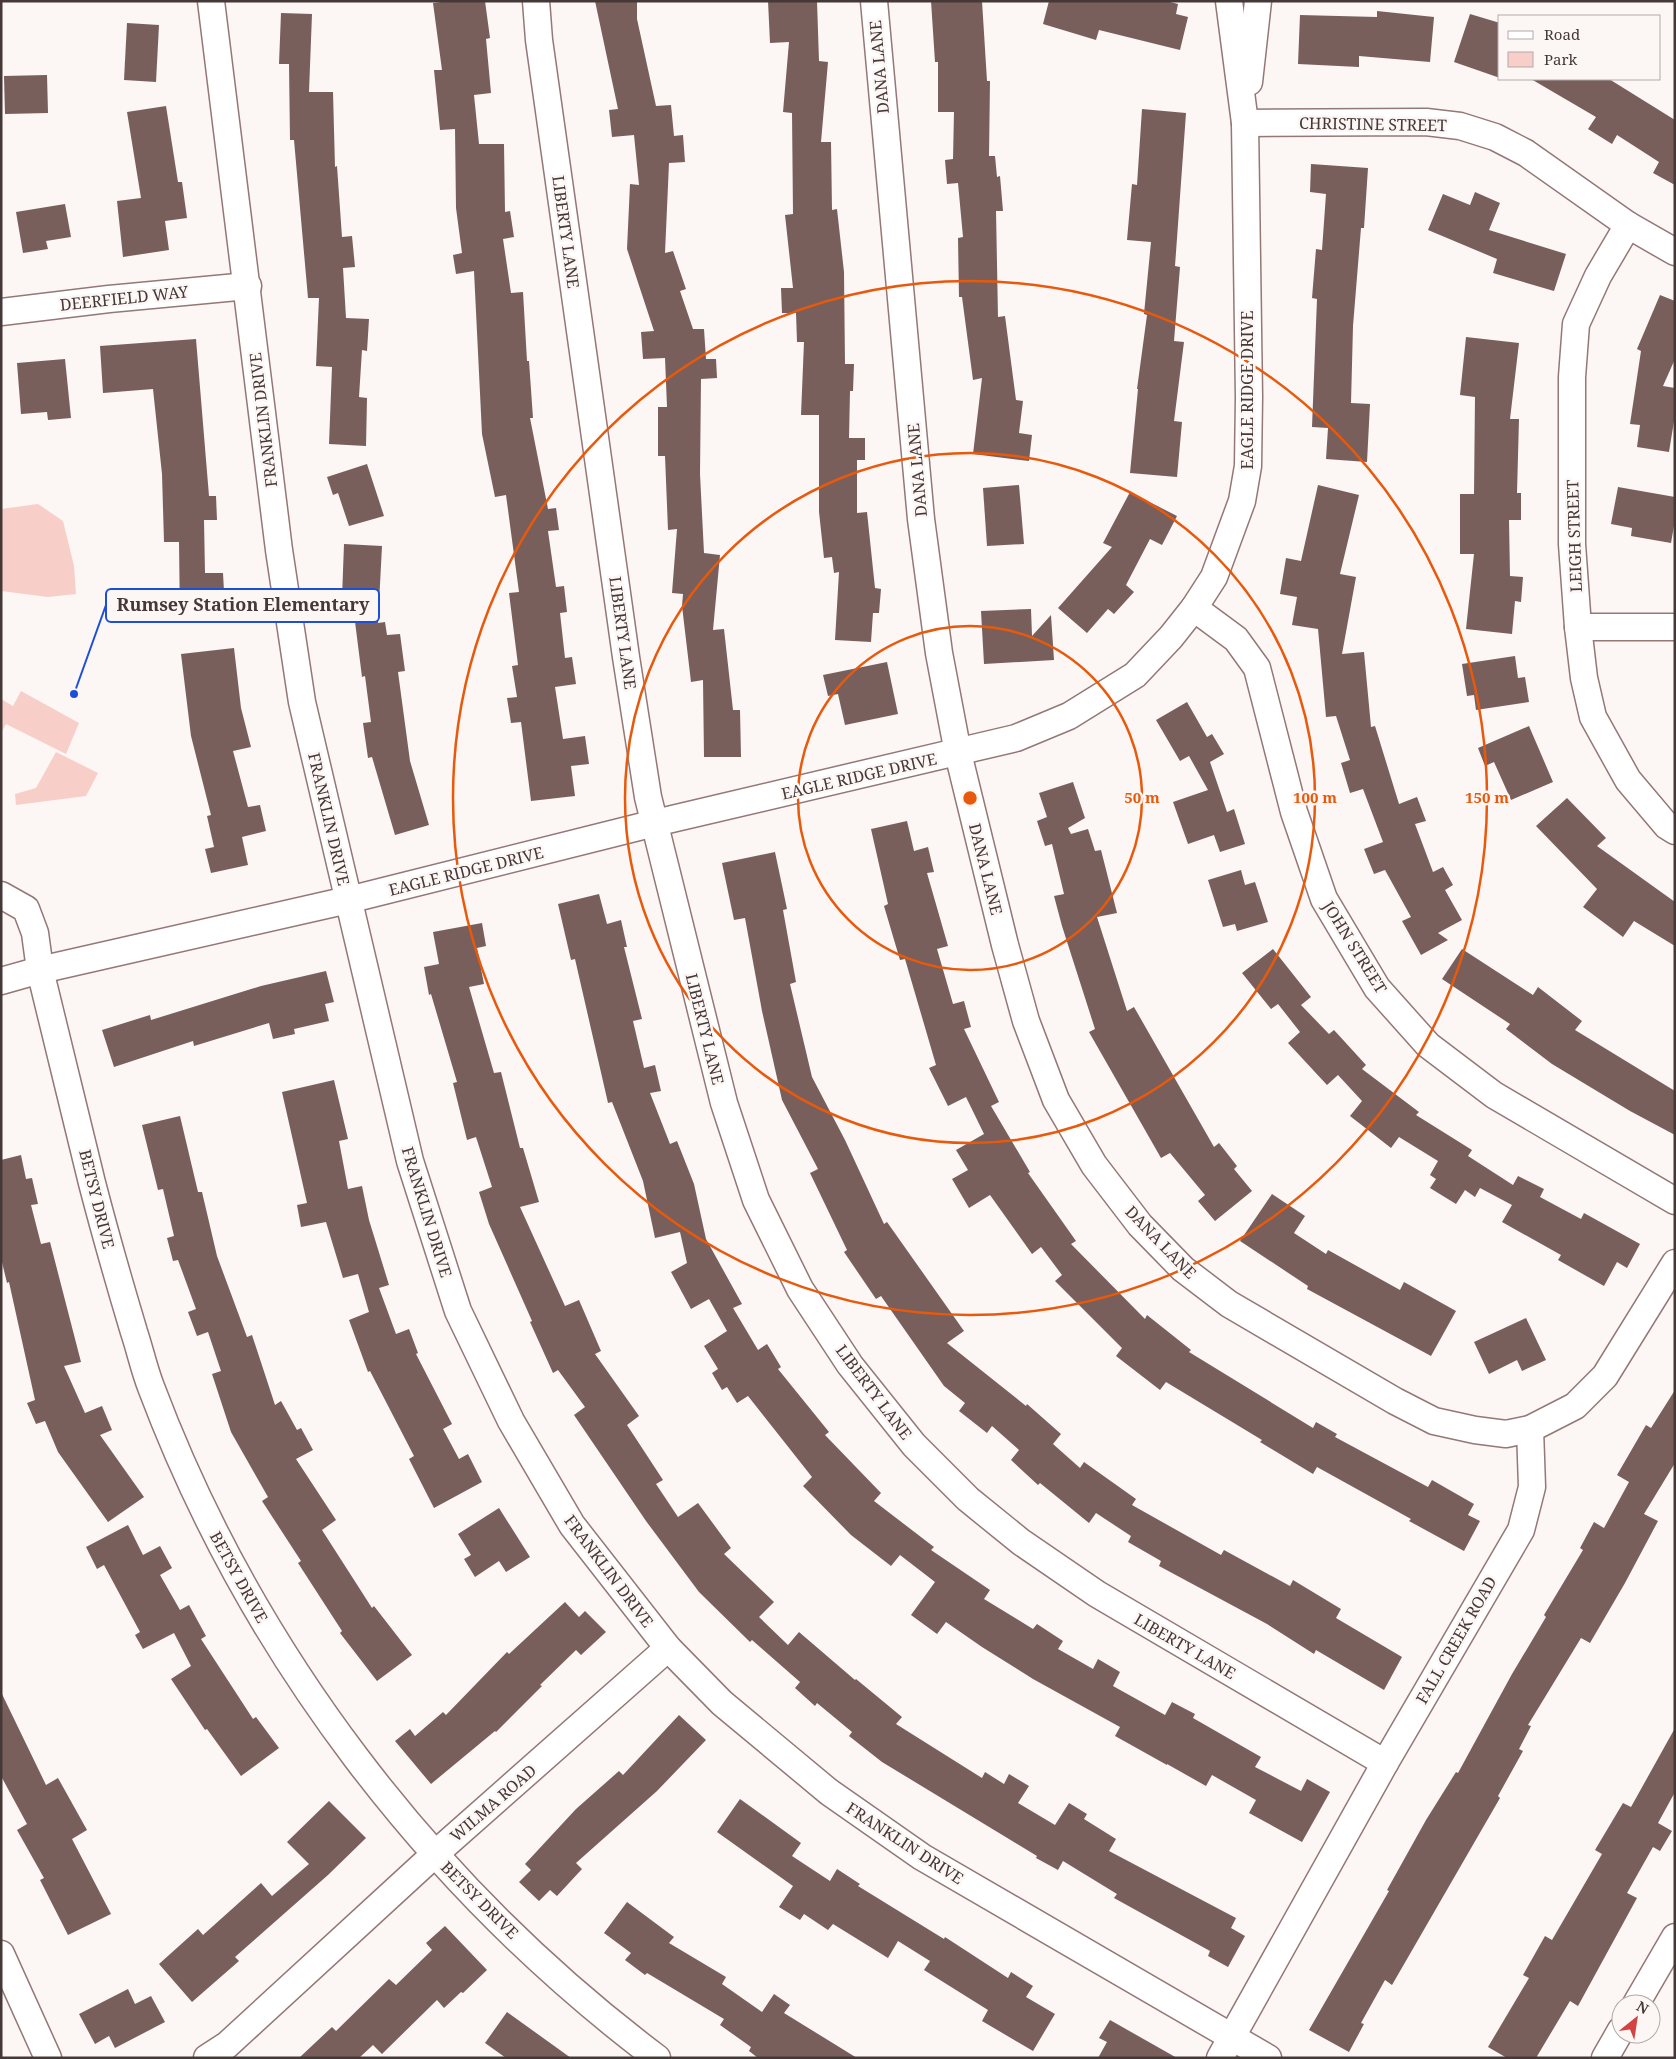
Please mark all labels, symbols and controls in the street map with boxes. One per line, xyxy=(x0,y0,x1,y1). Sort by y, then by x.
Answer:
legend xyxy=(1498,15,1661,80)
street label: DANA LANE xyxy=(864,19,894,115)
text: Road xyxy=(1544,24,1580,44)
text: Park xyxy=(1544,49,1578,69)
street label: CHRISTINE STREET xyxy=(1299,112,1447,136)
street label: LIBERTY LANE xyxy=(547,174,585,290)
street label: DEERFIELD WAY xyxy=(59,280,190,316)
street label: EAGLE RIDGE DRIVE xyxy=(1236,311,1258,469)
street label: FRANKLIN DRIVE xyxy=(244,351,282,489)
street label: DANA LANE xyxy=(902,422,932,518)
street label: LEIGH STREET xyxy=(1561,479,1587,593)
street label: LIBERTY LANE xyxy=(604,575,642,691)
callout: Rumsey Station Elementary xyxy=(106,589,379,622)
text: Rumsey Station Elementary xyxy=(117,592,370,616)
street label: EAGLE RIDGE DRIVE xyxy=(779,747,939,805)
street label: FRANKLIN DRIVE xyxy=(303,750,355,888)
text: 50 m xyxy=(1124,787,1160,807)
text: 100 m xyxy=(1293,787,1337,807)
text: 150 m xyxy=(1465,787,1509,807)
centre of rings xyxy=(961,789,979,807)
street label: DANA LANE xyxy=(964,821,1008,917)
street label: EAGLE RIDGE DRIVE xyxy=(386,841,546,901)
street label: JOHN STREET xyxy=(1317,896,1392,998)
street label: LIBERTY LANE xyxy=(681,971,729,1087)
street label: FRANKLIN DRIVE xyxy=(397,1144,457,1280)
street label: BETSY DRIVE xyxy=(74,1147,120,1251)
street label: DANA LANE xyxy=(1121,1201,1201,1283)
street label: LIBERTY LANE xyxy=(831,1340,917,1444)
street label: FRANKLIN DRIVE xyxy=(559,1510,659,1632)
street label: BETSY DRIVE xyxy=(205,1527,273,1627)
street label: FALL CREEK ROAD xyxy=(1410,1572,1502,1708)
street label: LIBERTY LANE xyxy=(1130,1608,1240,1684)
street label: WILMA ROAD xyxy=(445,1759,541,1847)
street label: FRANKLIN DRIVE xyxy=(842,1797,968,1889)
street label: BETSY DRIVE xyxy=(436,1856,524,1944)
north arrow xyxy=(1611,1994,1661,2044)
text: N xyxy=(1633,1996,1652,2018)

